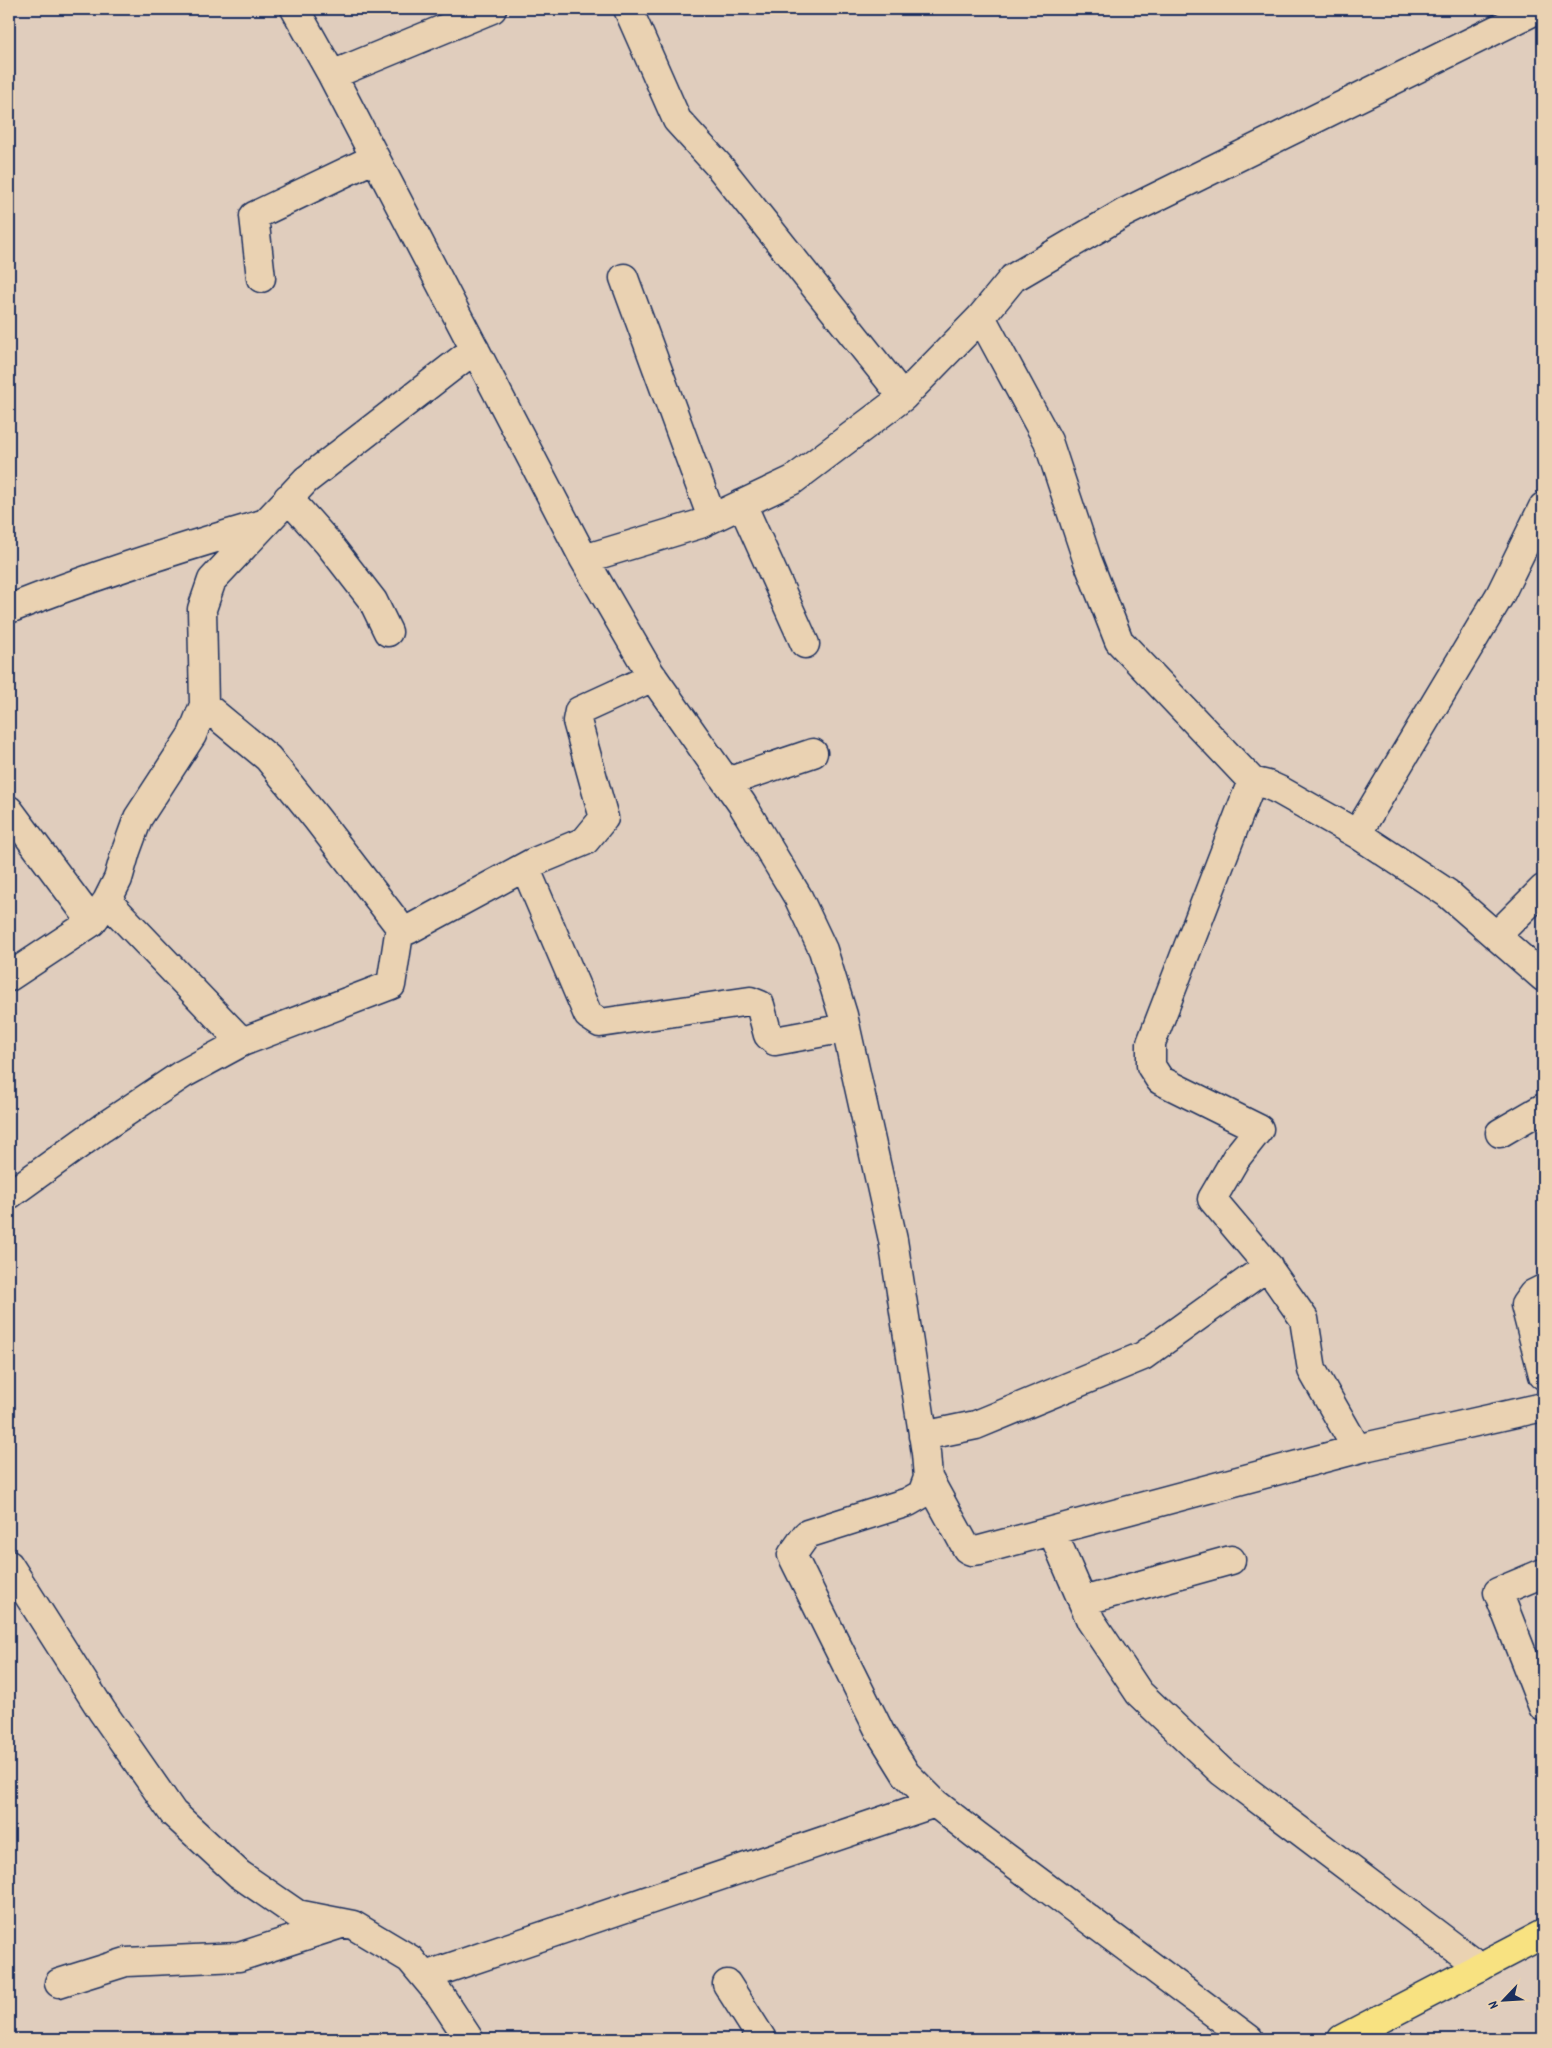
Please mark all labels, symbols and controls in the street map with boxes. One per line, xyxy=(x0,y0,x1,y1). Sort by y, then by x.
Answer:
north arrow xyxy=(1480,1976,1530,2026)
text: N xyxy=(1483,1997,1505,2012)

